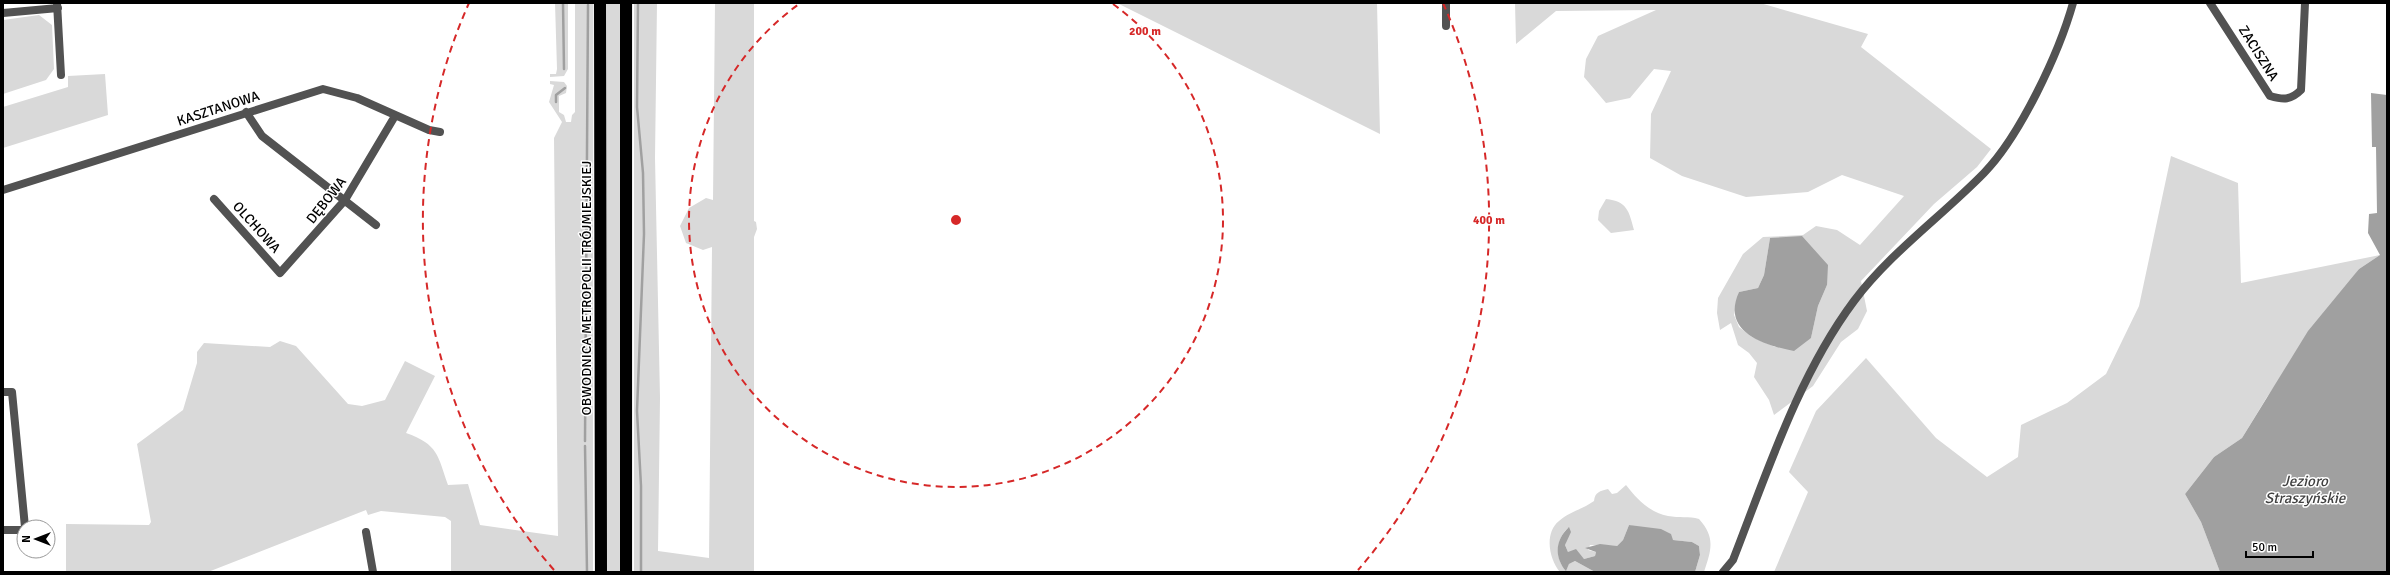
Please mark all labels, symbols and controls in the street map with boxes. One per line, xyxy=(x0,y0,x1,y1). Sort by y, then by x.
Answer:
street label: ZACISZNA xyxy=(2235,22,2283,85)
text: 200 m xyxy=(1129,24,1161,39)
street label: KASZTANOWA xyxy=(175,87,262,130)
street label: OBWODNICA METROPOLII TRÓJMIEJSKIEJ xyxy=(578,161,595,415)
street label: DĘBOWA xyxy=(303,173,350,227)
street label: OLCHOWA xyxy=(229,198,284,257)
centre of rings xyxy=(949,213,963,227)
text: 400 m xyxy=(1473,213,1505,228)
water label: Jezioro Straszyńskie xyxy=(2265,472,2347,507)
north arrow xyxy=(16,519,56,559)
scale bar xyxy=(2246,533,2313,559)
text: N xyxy=(20,535,33,543)
text: 50 m xyxy=(2252,540,2277,555)

